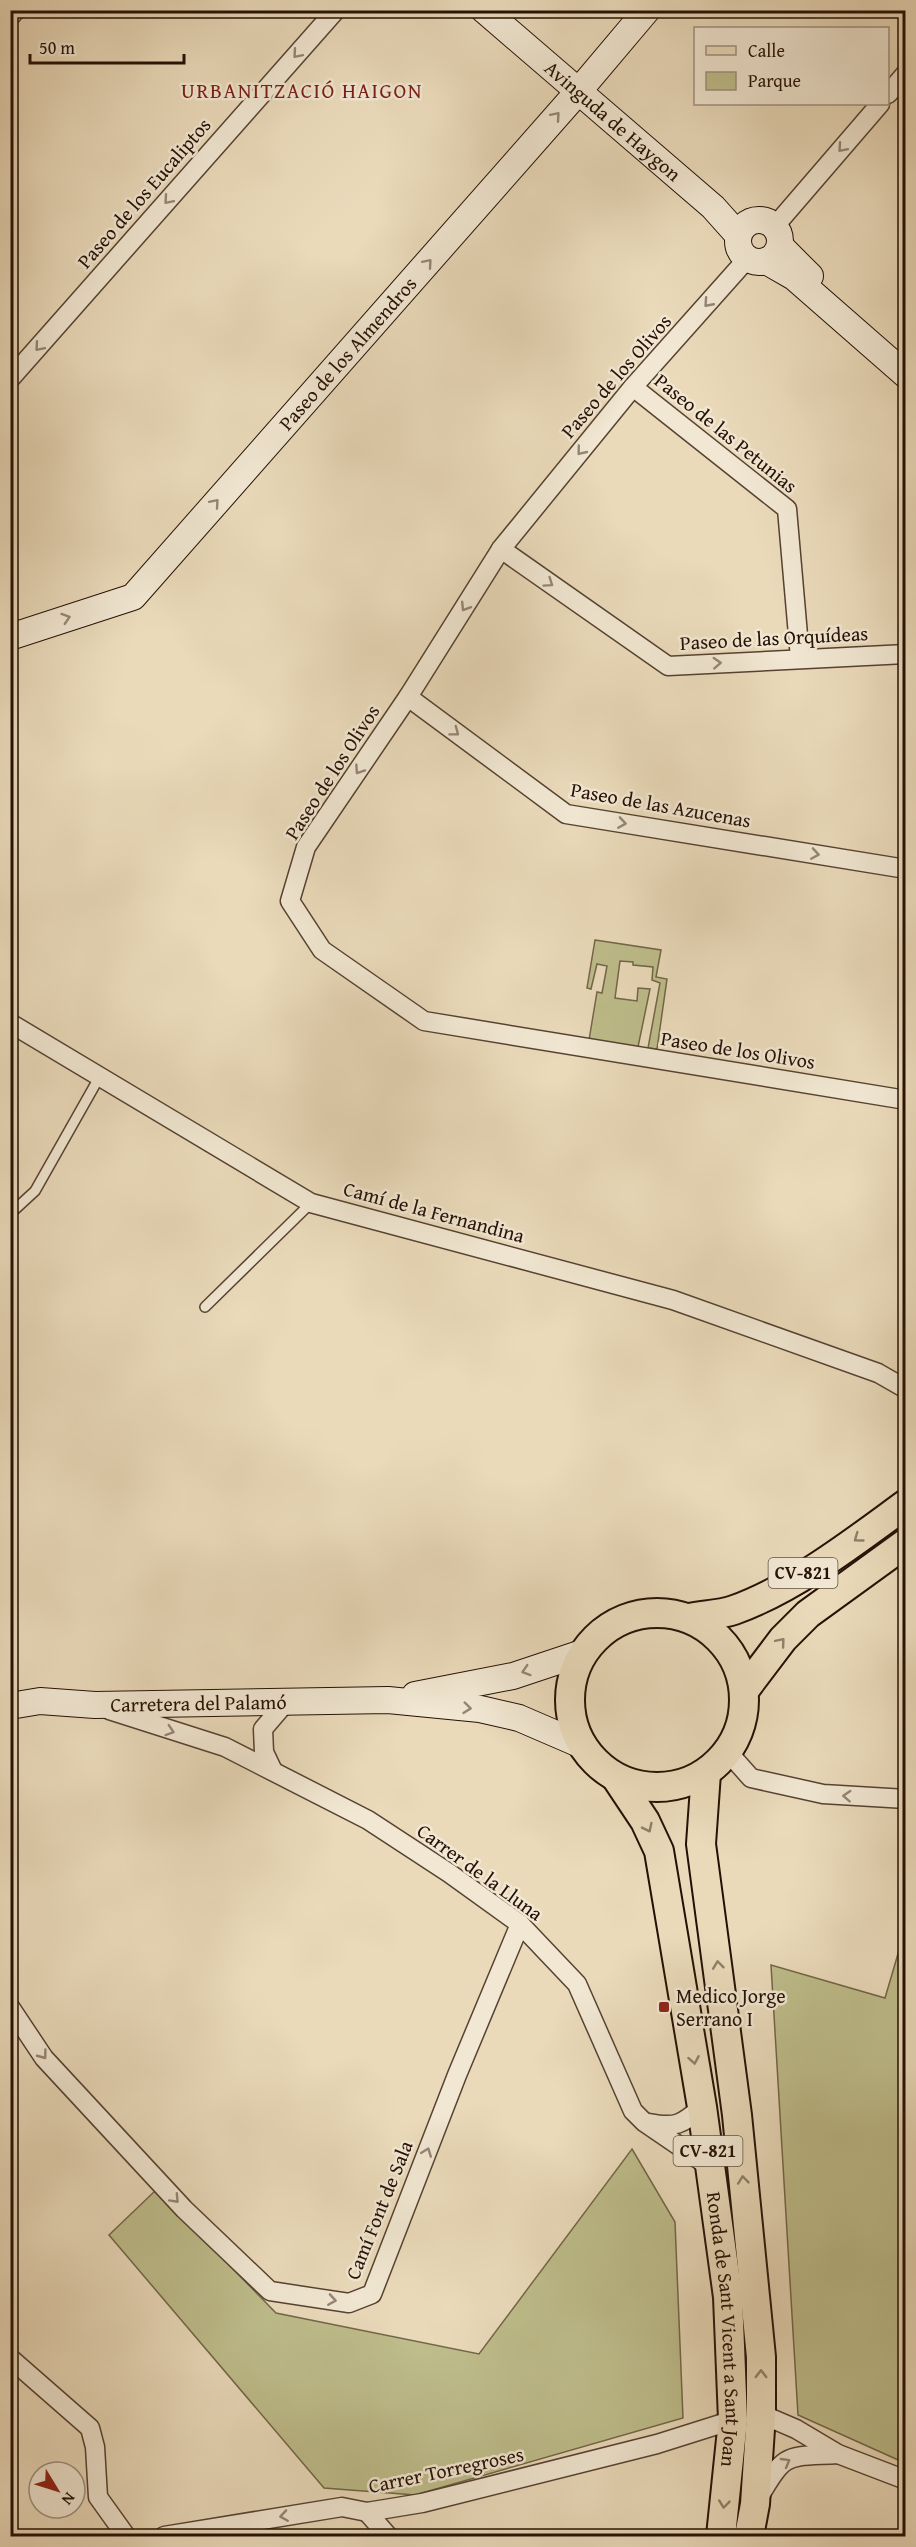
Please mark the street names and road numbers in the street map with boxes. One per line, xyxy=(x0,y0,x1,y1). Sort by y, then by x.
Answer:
street label: Avinguda de Haygon xyxy=(539,53,688,188)
street label: Paseo de los Eucaliptos xyxy=(70,111,217,274)
street label: Paseo de los Almendros xyxy=(271,270,423,436)
street label: Paseo de los Olivos xyxy=(554,307,678,444)
street label: Paseo de las Petunias xyxy=(649,366,804,499)
street label: Paseo de las Orquídeas xyxy=(679,618,869,657)
street label: Paseo de los Olivos xyxy=(277,698,386,845)
street label: Paseo de las Azucenas xyxy=(569,774,754,835)
street label: Paseo de los Olivos xyxy=(659,1023,817,1076)
street label: Camí de la Fernandina xyxy=(340,1173,528,1250)
road number: CV-821 xyxy=(768,1558,838,1588)
street label: Carretera del Palamó xyxy=(110,1687,287,1719)
street label: Carrer de la Lluna xyxy=(411,1816,550,1928)
street label: Camí Font de Sala xyxy=(338,2136,420,2284)
road number: CV-821 xyxy=(674,2136,742,2166)
street label: Ronda de Sant Vicent a Sant Joan xyxy=(700,2190,748,2469)
street label: Carrer Torregroses xyxy=(366,2439,526,2500)

